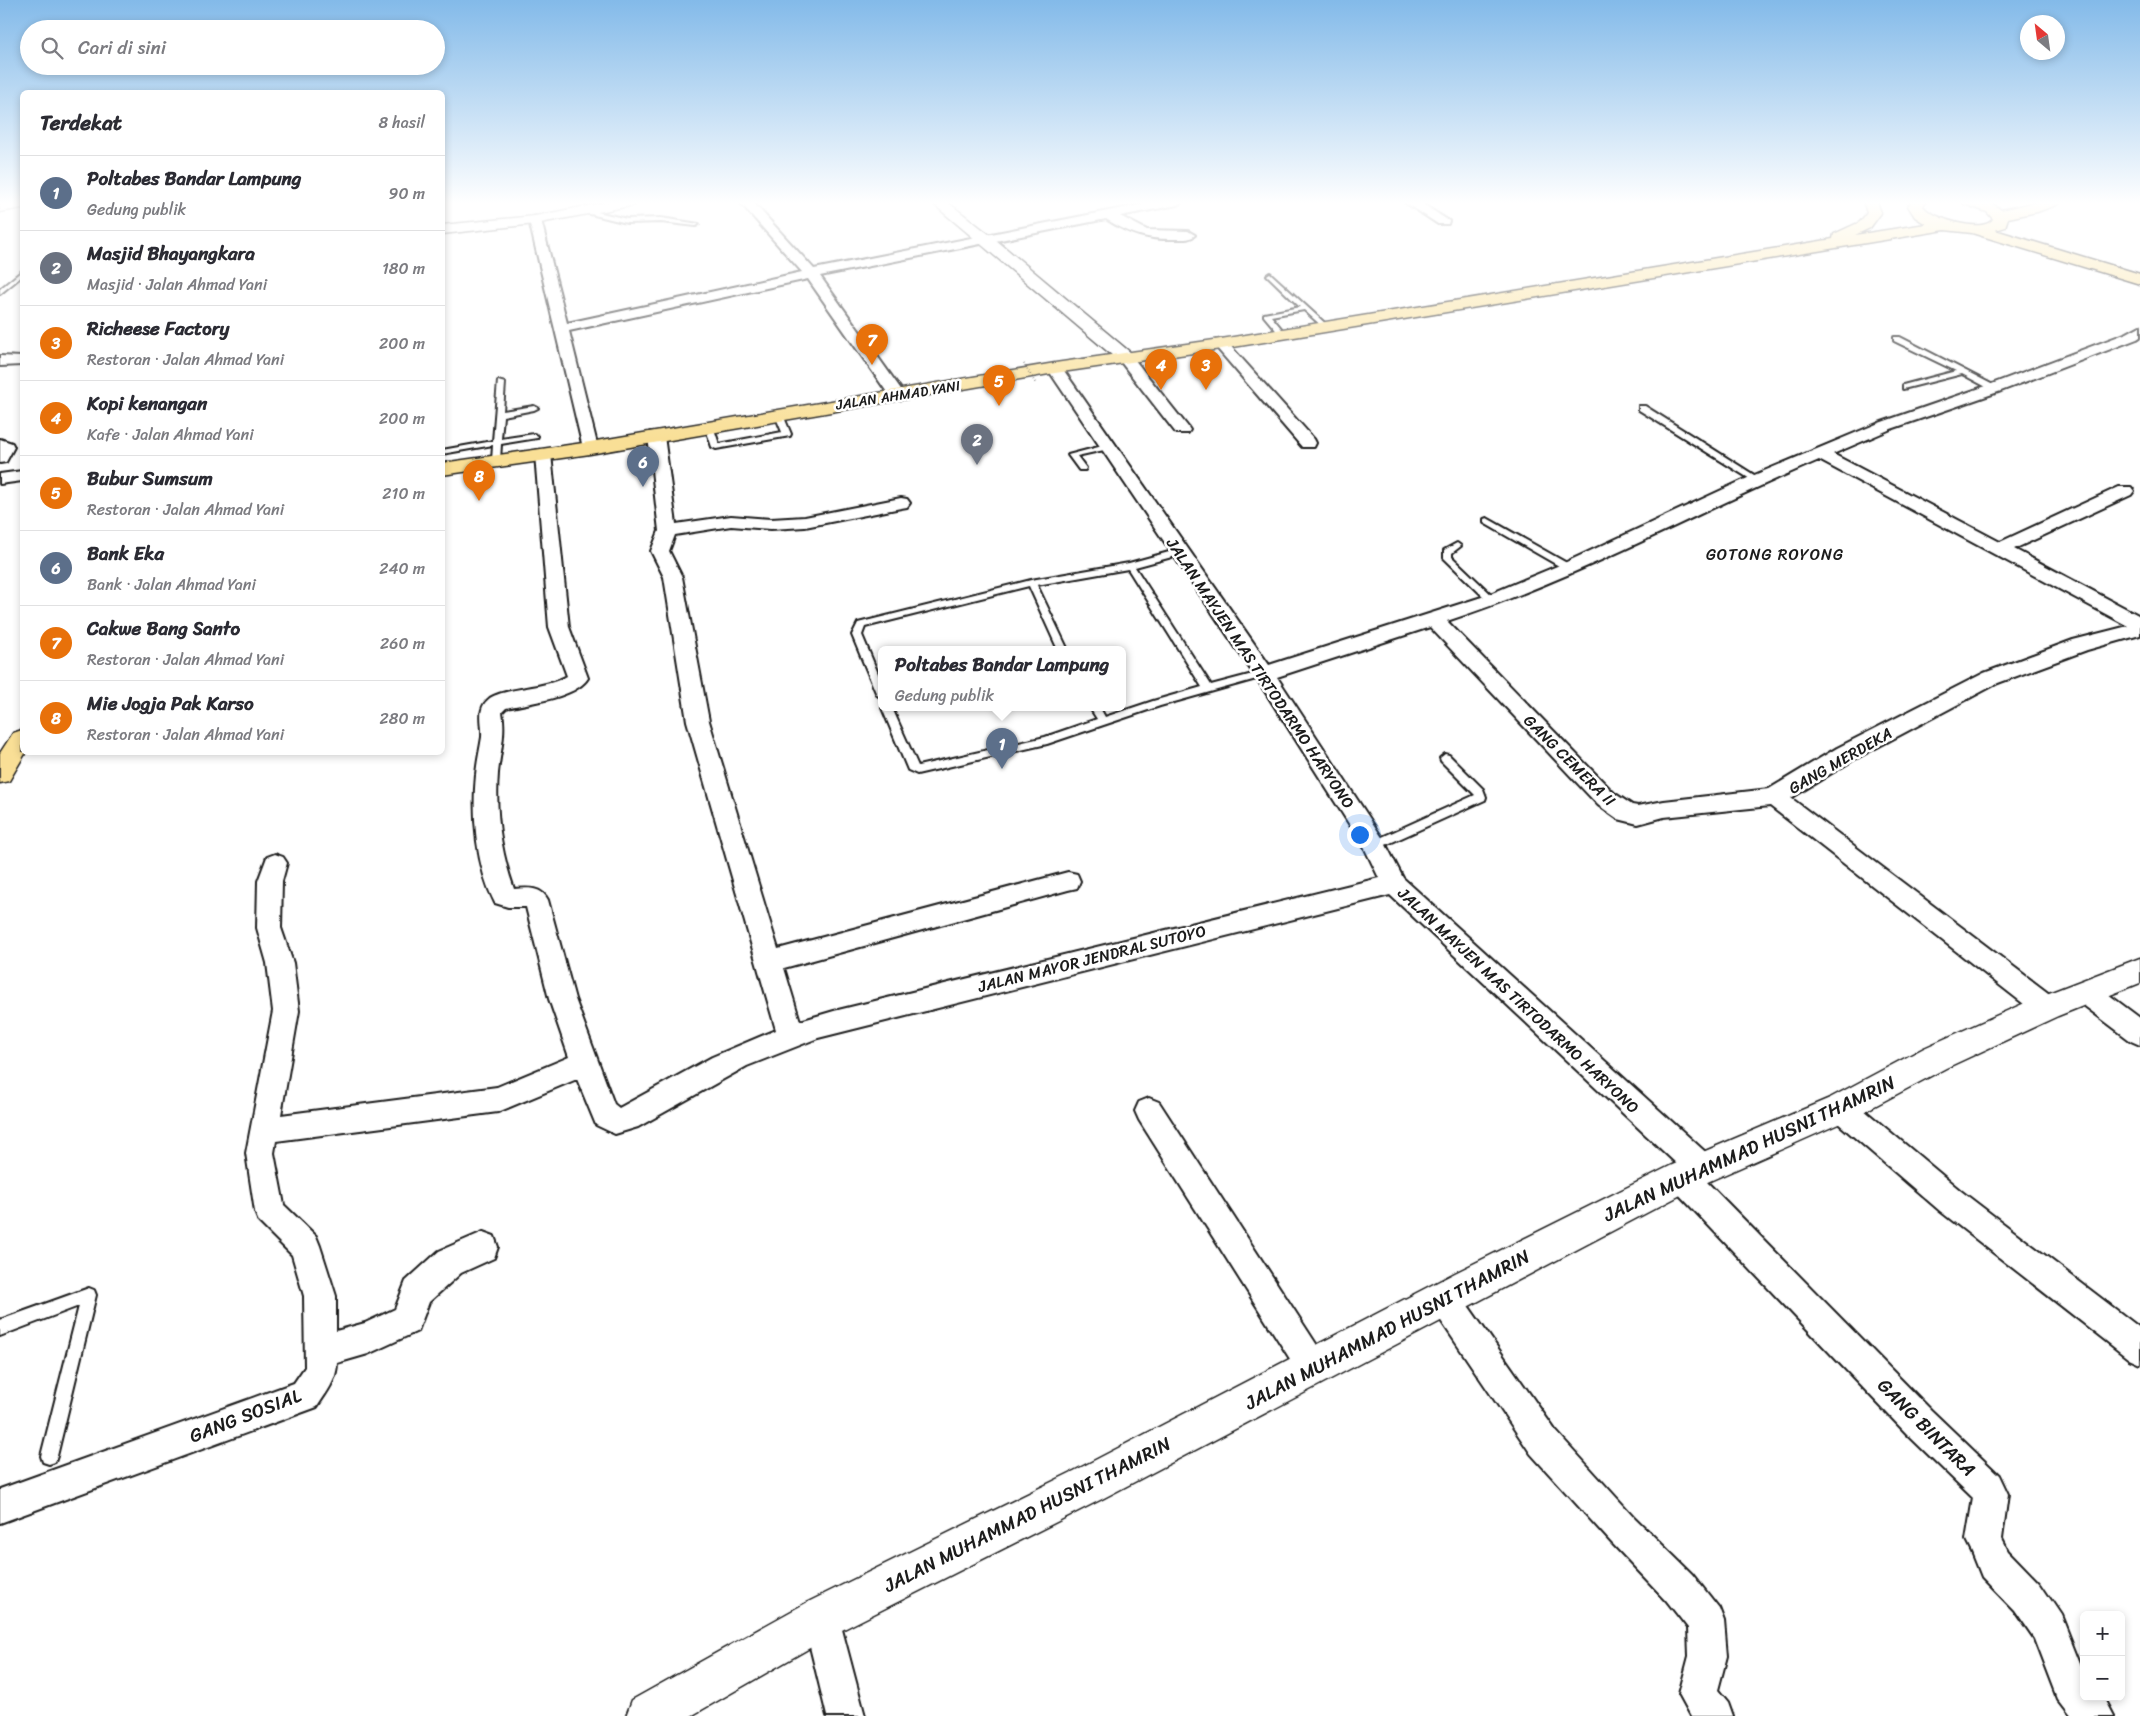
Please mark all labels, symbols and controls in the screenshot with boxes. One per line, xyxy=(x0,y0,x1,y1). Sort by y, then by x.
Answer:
north arrow xyxy=(2020,15,2065,60)
search box xyxy=(20,20,445,75)
text: Cari di sini xyxy=(78,31,166,64)
icon: search xyxy=(38,34,66,62)
text: Terdekat xyxy=(40,104,122,142)
text: 8 hasil xyxy=(378,108,425,137)
text: Poltabes Bandar Lampung xyxy=(87,162,301,195)
text: 1 xyxy=(53,179,59,208)
text: 90 m xyxy=(389,179,425,208)
text: Gedung publik xyxy=(87,195,186,224)
text: Masjid Bhayangkara xyxy=(87,237,255,270)
text: 2 xyxy=(51,254,61,283)
text: 180 m xyxy=(382,254,425,283)
text: Masjid · Jalan Ahmad Yani xyxy=(87,270,267,299)
text: Richeese Factory xyxy=(87,312,229,345)
pin: 7 xyxy=(856,324,888,365)
text: 3 xyxy=(52,329,60,358)
text: 200 m xyxy=(379,329,425,358)
text: Restoran · Jalan Ahmad Yani xyxy=(87,345,284,374)
pin: 4 xyxy=(1145,349,1177,390)
pin: 3 xyxy=(1190,349,1222,390)
pin: 5 xyxy=(983,365,1015,406)
street label: JALAN AHMAD YANI xyxy=(833,373,963,418)
text: Kopi kenangan xyxy=(87,387,207,420)
text: 4 xyxy=(51,404,61,433)
text: 200 m xyxy=(379,404,425,433)
text: Kafe · Jalan Ahmad Yani xyxy=(87,420,254,449)
pin: 2 xyxy=(961,424,993,465)
pin: 6 xyxy=(627,446,659,487)
pin: 8 xyxy=(463,460,495,501)
text: Bubur Sumsum xyxy=(87,462,213,495)
text: 5 xyxy=(51,479,61,508)
text: 210 m xyxy=(382,479,425,508)
text: Restoran · Jalan Ahmad Yani xyxy=(87,495,284,524)
street label: JALAN MAYJEN MAS TIRTODARMO HARYONO xyxy=(1158,531,1363,815)
text: Bank Eka xyxy=(87,537,164,570)
district label: GOTONG ROYONG xyxy=(1706,540,1844,569)
text: 6 xyxy=(51,554,61,583)
text: 240 m xyxy=(379,554,425,583)
text: Bank · Jalan Ahmad Yani xyxy=(87,570,256,599)
text: Cakwe Bang Santo xyxy=(87,612,240,645)
text: 7 xyxy=(51,629,61,658)
text: 260 m xyxy=(380,629,425,658)
text: Restoran · Jalan Ahmad Yani xyxy=(87,645,284,674)
popup xyxy=(878,646,1126,711)
text: Poltabes Bandar Lampung xyxy=(895,648,1109,681)
text: Gedung publik xyxy=(895,681,994,710)
text: Mie Jogja Pak Karso xyxy=(87,687,254,720)
text: 8 xyxy=(51,704,61,733)
text: 280 m xyxy=(380,704,425,733)
street label: GANG CEMERA II xyxy=(1517,707,1623,814)
street label: GANG MERDEKA xyxy=(1783,719,1898,802)
text: Restoran · Jalan Ahmad Yani xyxy=(87,720,284,749)
pin: 1 xyxy=(986,728,1018,769)
your location xyxy=(1347,822,1373,848)
street label: JALAN MAYJEN MAS TIRTODARMO HARYONO xyxy=(1390,879,1646,1121)
street label: JALAN MAYOR JENDRAL SUTOYO xyxy=(974,916,1209,1001)
street label: JALAN MUHAMMAD HUSNI THAMRIN xyxy=(1597,1066,1901,1231)
street label: JALAN MUHAMMAD HUSNI THAMRIN xyxy=(1238,1240,1536,1419)
street label: GANG BINTARA xyxy=(1869,1370,1984,1485)
street label: GANG SOSIAL xyxy=(184,1379,306,1452)
street label: JALAN MUHAMMAD HUSNI THAMRIN xyxy=(877,1427,1177,1602)
map controls xyxy=(2080,1611,2125,1701)
button: + xyxy=(2080,1611,2125,1656)
button: − xyxy=(2080,1656,2125,1701)

